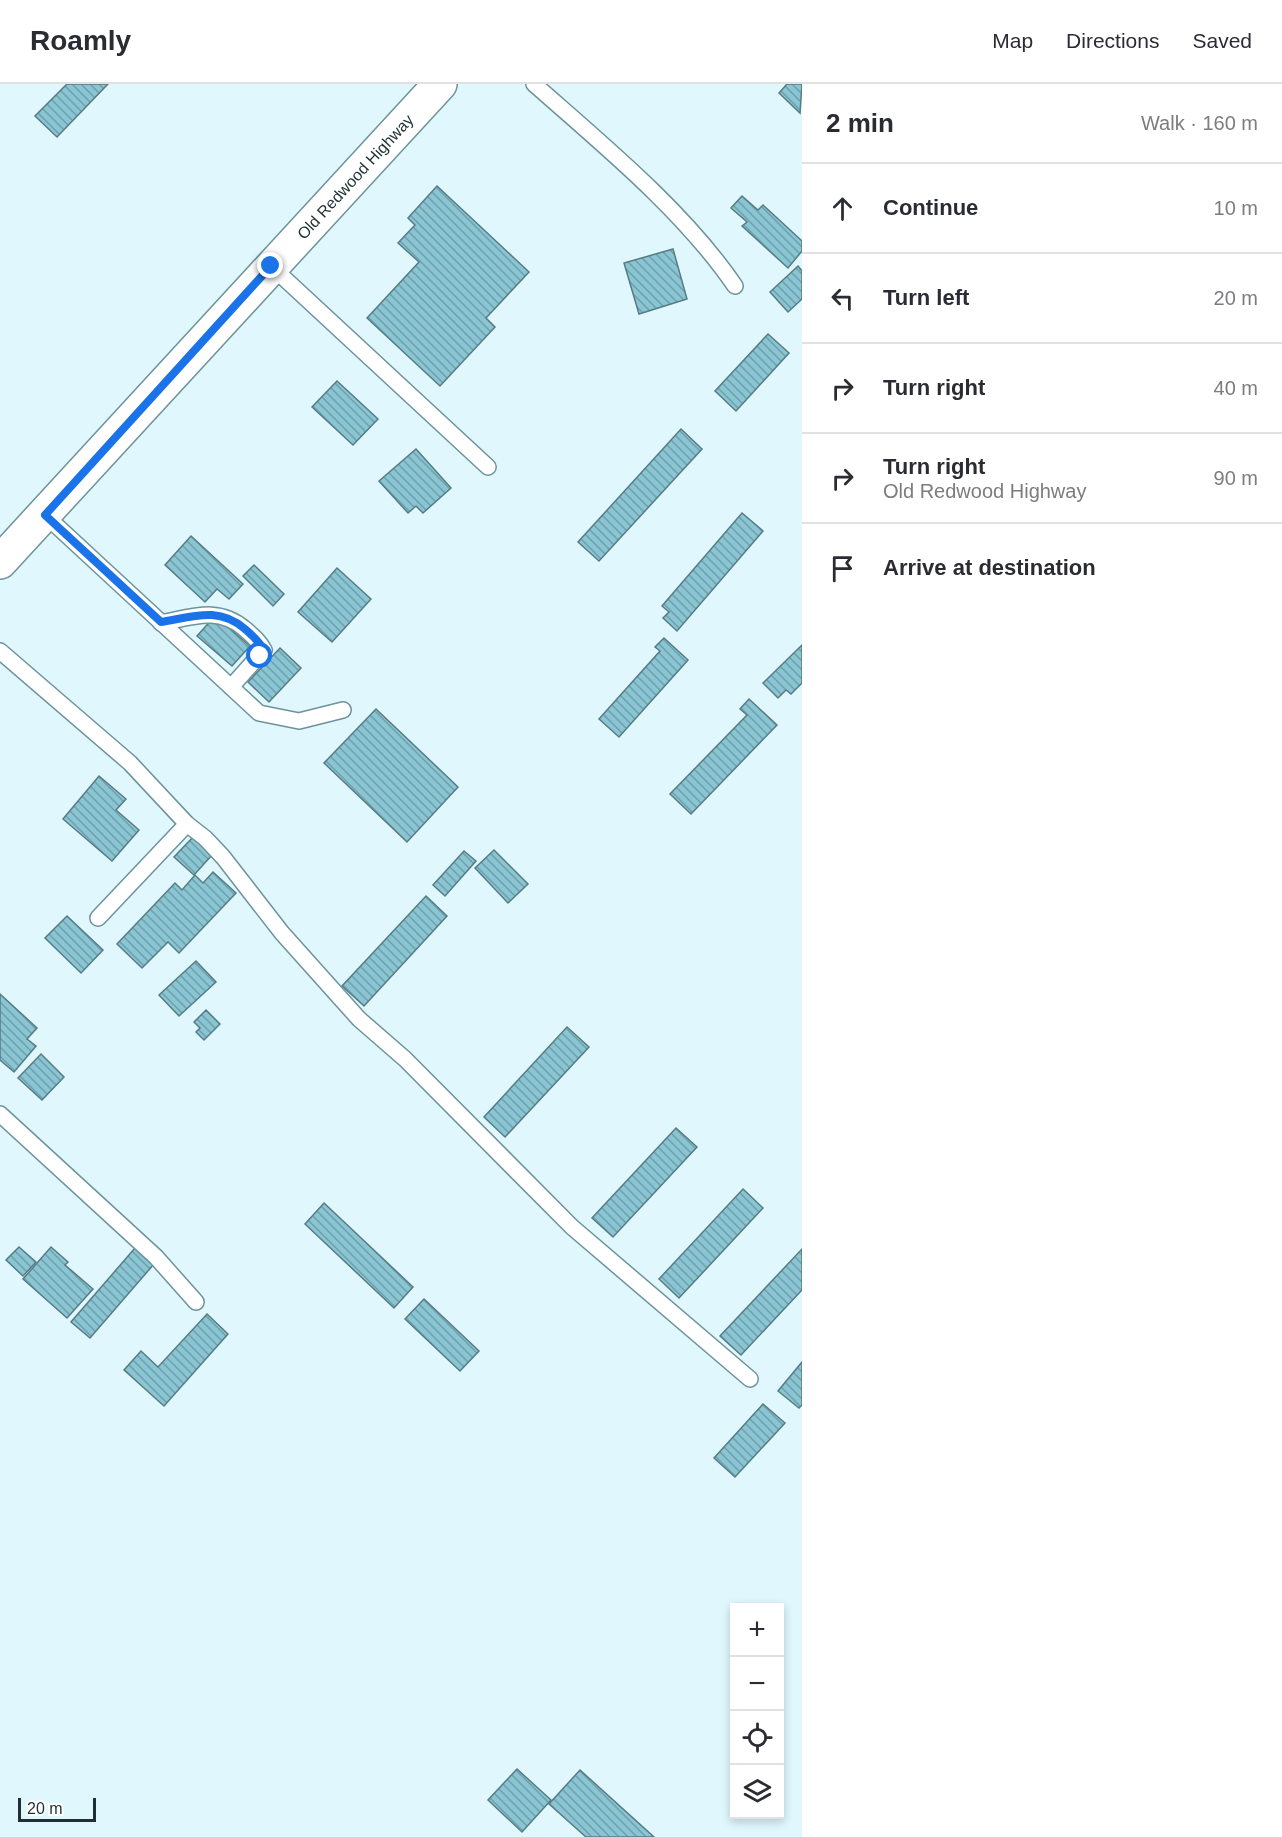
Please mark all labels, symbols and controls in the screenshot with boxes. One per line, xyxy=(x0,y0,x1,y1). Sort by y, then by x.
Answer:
text: Roamly xyxy=(30,25,131,56)
text: Map xyxy=(992,29,1033,52)
text: Directions xyxy=(1066,29,1159,52)
text: Saved xyxy=(1192,29,1252,52)
text: 2 min xyxy=(826,108,894,138)
street label: Old Redwood Highway xyxy=(293,111,416,242)
text: Walk · 160 m xyxy=(1141,112,1258,134)
icon: ahead xyxy=(826,192,859,225)
text: Continue xyxy=(883,195,978,220)
text: 10 m xyxy=(1214,197,1258,219)
route end xyxy=(257,252,283,278)
icon: left xyxy=(826,282,859,315)
text: Turn left xyxy=(883,285,969,310)
text: 20 m xyxy=(1214,287,1258,309)
icon: right xyxy=(826,372,859,405)
text: Turn right xyxy=(883,375,985,400)
text: 40 m xyxy=(1214,377,1258,399)
text: Turn right xyxy=(883,454,985,479)
icon: right xyxy=(826,462,859,495)
text: 90 m xyxy=(1214,467,1258,489)
text: Old Redwood Highway xyxy=(883,480,1086,502)
icon: arrive xyxy=(826,552,859,585)
text: Arrive at destination xyxy=(883,555,1096,580)
route start xyxy=(246,642,272,668)
map controls xyxy=(730,1603,784,1819)
button: + xyxy=(730,1603,784,1657)
button: − xyxy=(730,1657,784,1711)
button: locate xyxy=(730,1711,784,1765)
button: layers xyxy=(730,1765,784,1819)
scale bar xyxy=(18,1795,96,1822)
text: 20 m xyxy=(27,1800,63,1817)

